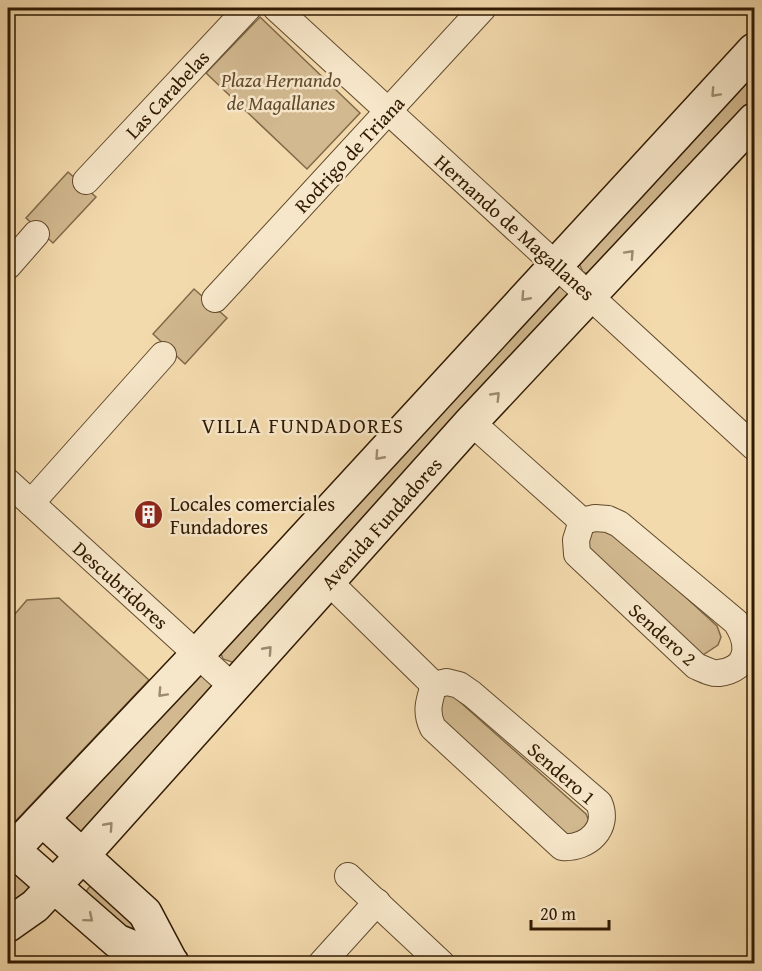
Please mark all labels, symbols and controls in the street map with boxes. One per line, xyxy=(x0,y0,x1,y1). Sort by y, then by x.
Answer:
street label: Las Carabelas xyxy=(118,43,216,145)
park label: Plaza Hernando de Magallanes xyxy=(220,65,341,117)
one-way arrow xyxy=(711,85,722,96)
street label: Rodrigo de Triana xyxy=(287,89,411,219)
street label: Hernando de Magallanes xyxy=(428,147,602,307)
one-way arrow xyxy=(623,250,634,261)
one-way arrow xyxy=(521,290,532,301)
one-way arrow xyxy=(489,392,500,403)
district label: VILLA FUNDADORES xyxy=(201,410,405,441)
street label: Avenida Fundadores xyxy=(314,450,449,596)
one-way arrow xyxy=(375,450,386,460)
place label: Locales comerciales Fundadores xyxy=(170,489,335,541)
building icon: Locales comerciales Fundadores xyxy=(133,499,165,531)
street label: Descubridores xyxy=(67,534,175,636)
street label: Sendero 2 xyxy=(623,596,703,672)
one-way arrow xyxy=(261,646,272,657)
one-way arrow xyxy=(158,686,169,697)
street label: Sendero 1 xyxy=(521,735,603,811)
one-way arrow xyxy=(102,822,113,833)
scale bar xyxy=(531,893,609,931)
text: 20 m xyxy=(540,900,576,927)
one-way arrow xyxy=(82,910,93,921)

